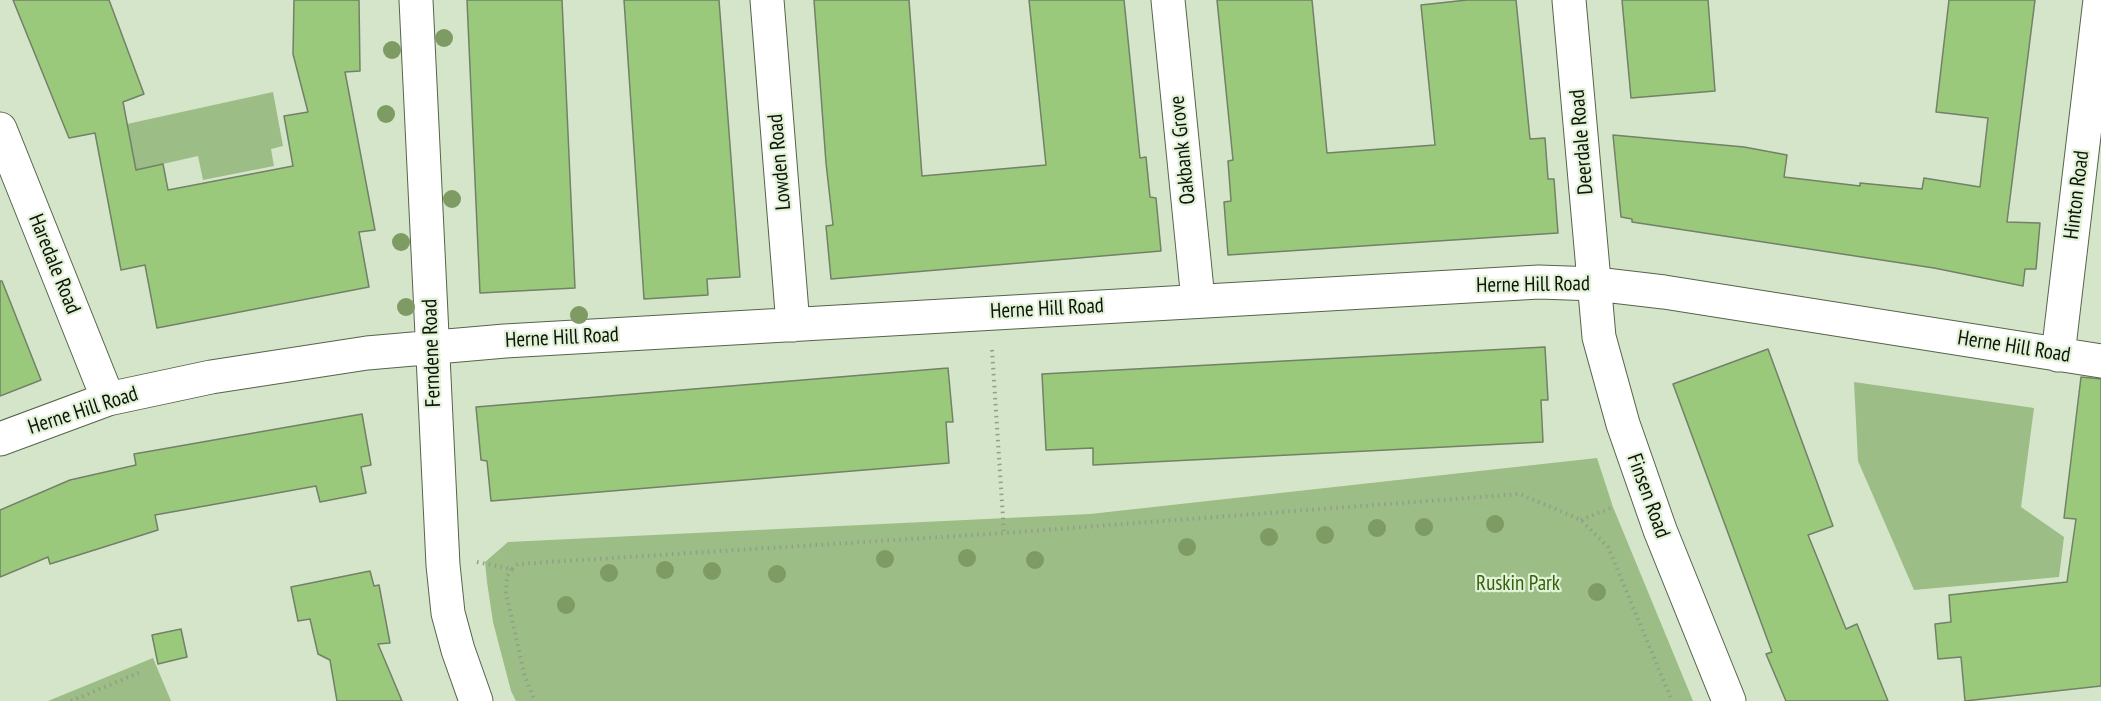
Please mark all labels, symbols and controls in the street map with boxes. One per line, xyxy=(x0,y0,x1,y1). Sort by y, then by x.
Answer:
street label: Deerdale Road xyxy=(1565,88,1599,196)
street label: Oakbank Grove xyxy=(1165,94,1201,206)
street label: Lowden Road xyxy=(763,113,797,211)
street label: Hinton Road xyxy=(2059,149,2095,241)
street label: Haredale Road xyxy=(23,210,85,318)
street label: Herne Hill Road xyxy=(1476,271,1590,299)
street label: Herne Hill Road xyxy=(989,293,1105,325)
street label: Ferndene Road xyxy=(418,298,446,408)
street label: Herne Hill Road xyxy=(504,322,620,354)
street label: Herne Hill Road xyxy=(1956,326,2072,368)
street label: Herne Hill Road xyxy=(25,381,141,441)
street label: Finsen Road xyxy=(1621,450,1675,542)
park label: Ruskin Park xyxy=(1476,571,1560,597)

